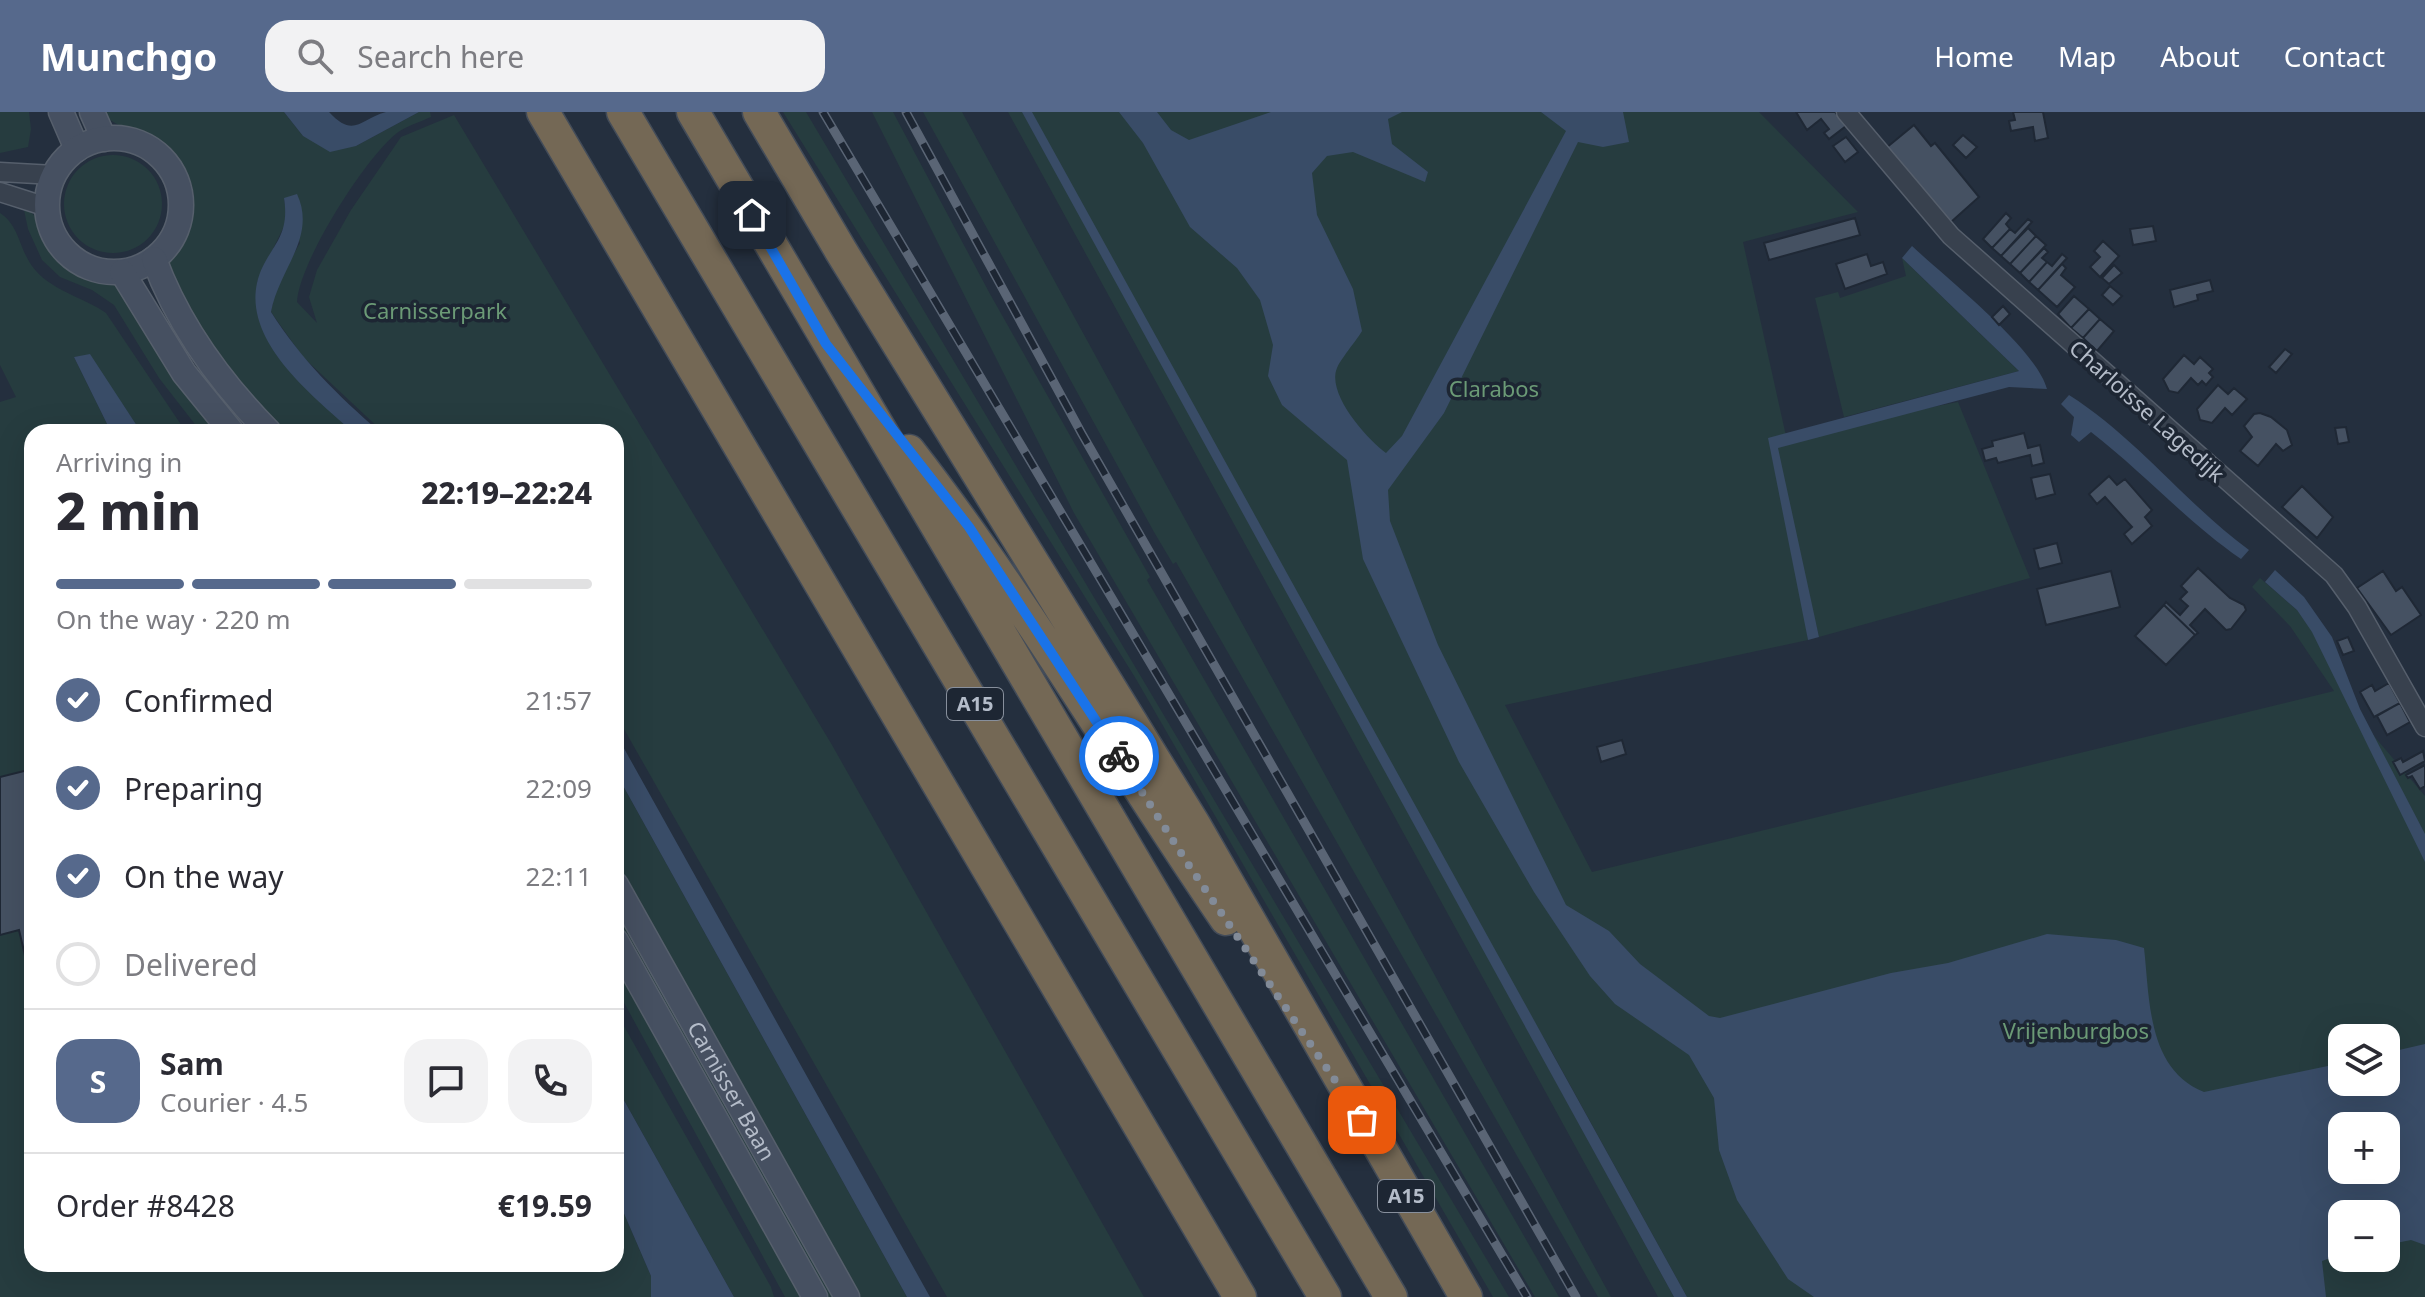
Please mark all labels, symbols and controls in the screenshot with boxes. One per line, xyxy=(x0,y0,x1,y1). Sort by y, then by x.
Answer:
search box xyxy=(265,20,825,92)
text: Munchgo xyxy=(40,30,217,82)
icon: search xyxy=(293,34,337,78)
text: Search here xyxy=(357,36,524,77)
text: Home xyxy=(1934,37,2014,75)
text: Map xyxy=(2058,37,2116,75)
text: About xyxy=(2160,37,2240,75)
text: Contact xyxy=(2284,37,2385,75)
pin xyxy=(718,181,786,249)
icon: home xyxy=(730,193,774,237)
park label: Carnisserpark xyxy=(363,295,507,325)
street label: Charloisse Lagedijk xyxy=(2064,332,2232,488)
park label: Clarabos xyxy=(1449,373,1539,403)
text: Arriving in xyxy=(56,444,182,480)
text: 22:19–22:24 xyxy=(421,472,592,513)
text: 2 min xyxy=(56,474,201,545)
text: On the way · 220 m xyxy=(56,601,290,637)
icon: check xyxy=(56,678,100,722)
text: Confirmed xyxy=(124,680,274,721)
text: 21:57 xyxy=(526,682,592,718)
road number: A15 xyxy=(947,688,1003,720)
courier xyxy=(1079,716,1159,796)
icon: bike xyxy=(1097,734,1141,778)
icon: check xyxy=(56,766,100,810)
text: Preparing xyxy=(124,768,263,809)
text: 22:09 xyxy=(526,770,592,806)
icon: check xyxy=(56,854,100,898)
text: On the way xyxy=(124,856,284,897)
text: 22:11 xyxy=(526,858,592,894)
text: Delivered xyxy=(124,944,258,985)
street label: Carnisser Baan xyxy=(681,1015,783,1166)
park label: Vrijenburgbos xyxy=(2003,1015,2149,1045)
map controls xyxy=(2328,1024,2400,1272)
button: layers xyxy=(2328,1024,2400,1096)
button: chat xyxy=(404,1039,488,1123)
button: phone xyxy=(508,1039,592,1123)
text: Sam xyxy=(160,1043,224,1084)
text: S xyxy=(90,1061,106,1102)
text: Courier · 4.5 xyxy=(160,1084,308,1120)
pin xyxy=(1328,1086,1396,1154)
icon: bag xyxy=(1340,1098,1384,1142)
button: + xyxy=(2328,1112,2400,1184)
road number: A15 xyxy=(1378,1180,1434,1212)
text: Order #8428 xyxy=(56,1185,235,1226)
text: €19.59 xyxy=(498,1185,592,1226)
button: − xyxy=(2328,1200,2400,1272)

